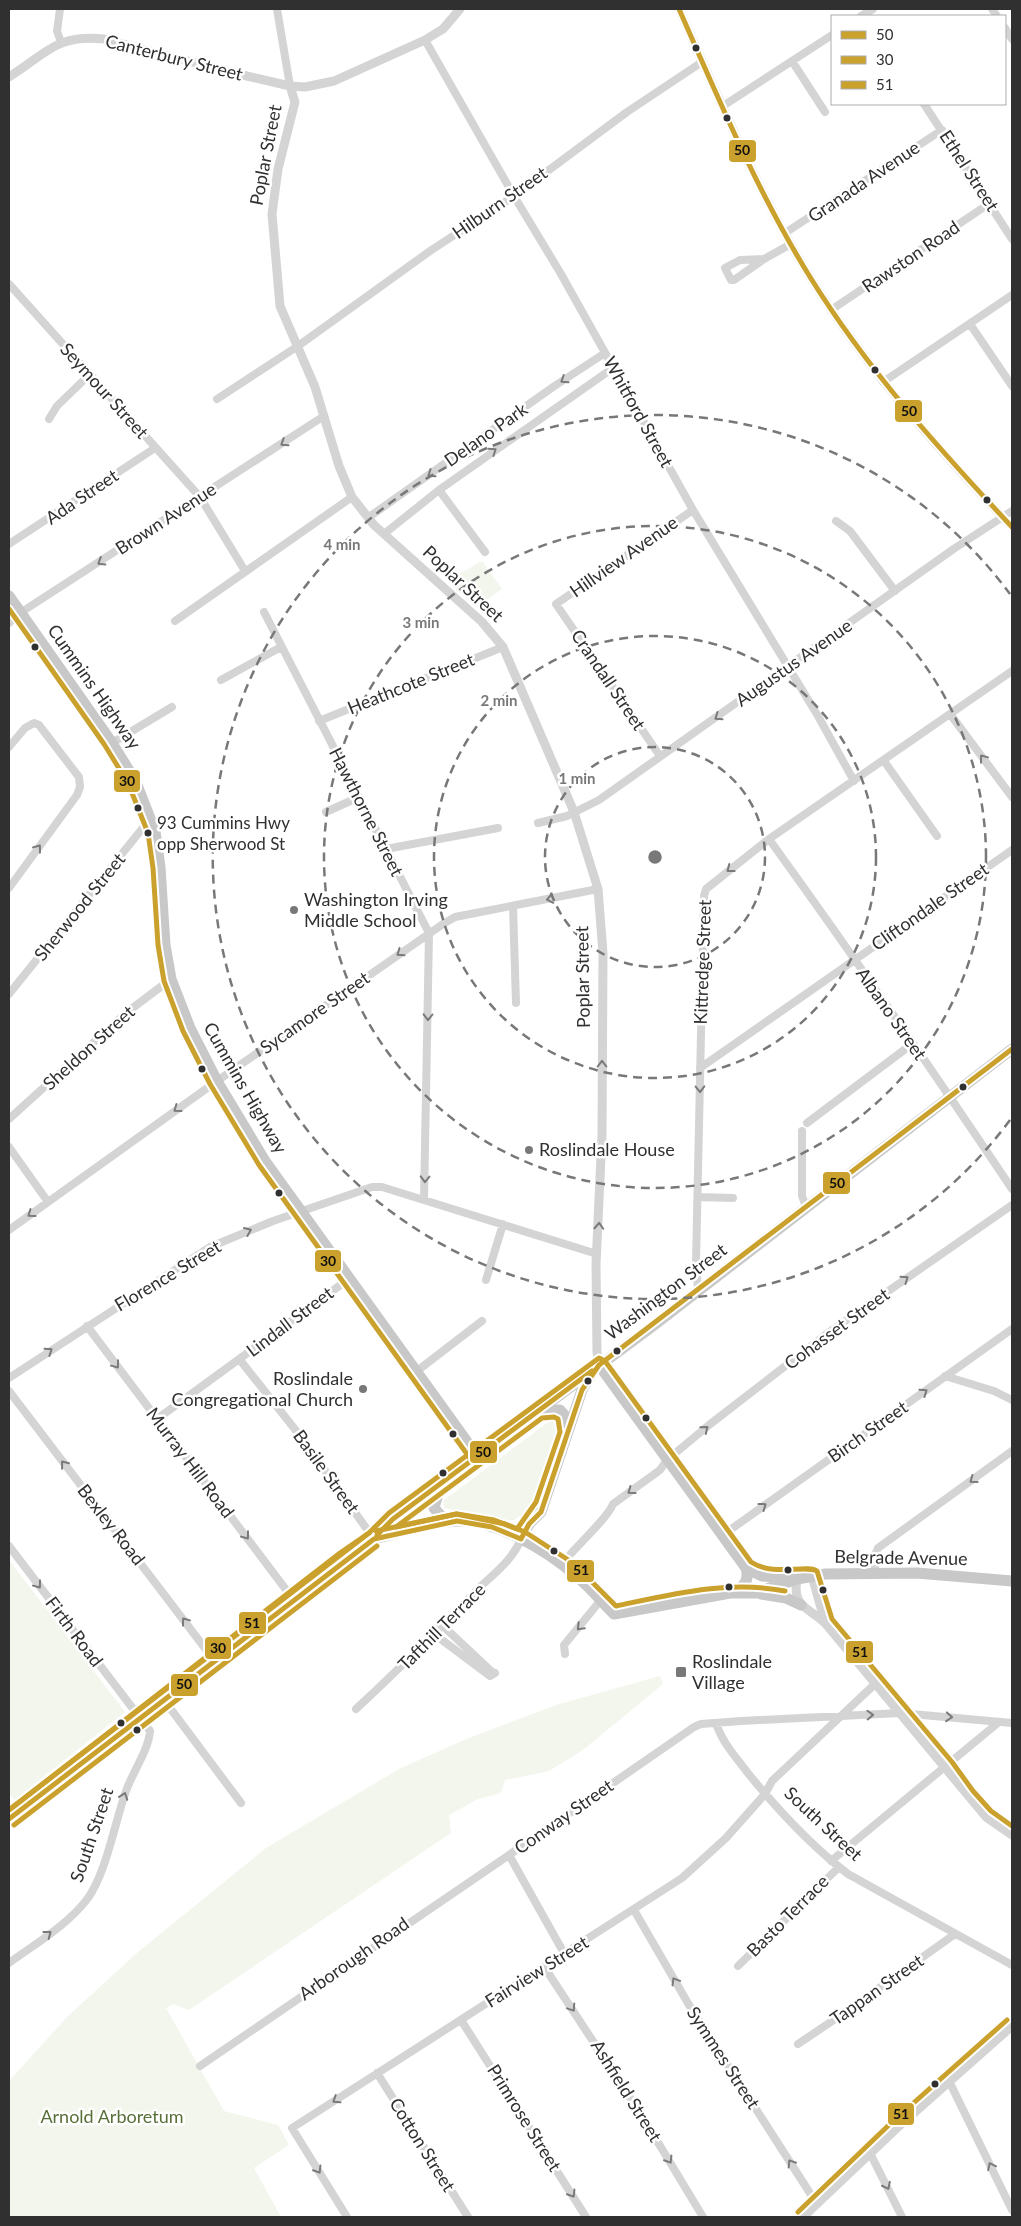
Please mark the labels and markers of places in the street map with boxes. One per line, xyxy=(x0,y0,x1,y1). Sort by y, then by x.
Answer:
unlabelled marker xyxy=(691,43,701,53)
unlabelled marker xyxy=(722,113,732,123)
unlabelled marker xyxy=(870,365,880,375)
unlabelled marker xyxy=(982,495,992,505)
unlabelled marker xyxy=(30,642,40,652)
unlabelled marker xyxy=(133,803,143,813)
place label: 93 Cummins Hwy opp Sherwood St xyxy=(157,812,290,854)
marker: 93 Cummins Hwy opp Sherwood St xyxy=(143,828,153,838)
centre of rings xyxy=(646,848,664,866)
place label: Washington Irving Middle School xyxy=(304,888,448,931)
marker: Washington Irving Middle School xyxy=(288,904,300,916)
unlabelled marker xyxy=(197,1064,207,1074)
unlabelled marker xyxy=(958,1082,968,1092)
place label: Roslindale House xyxy=(539,1138,675,1160)
marker: Roslindale House xyxy=(523,1144,535,1156)
unlabelled marker xyxy=(274,1188,284,1198)
unlabelled marker xyxy=(612,1346,622,1356)
place label: Roslindale Congregational Church xyxy=(172,1367,353,1410)
unlabelled marker xyxy=(583,1376,593,1386)
marker: Roslindale Congregational Church xyxy=(357,1383,369,1395)
unlabelled marker xyxy=(641,1413,651,1423)
unlabelled marker xyxy=(448,1429,458,1439)
unlabelled marker xyxy=(438,1468,448,1478)
unlabelled marker xyxy=(549,1546,559,1556)
unlabelled marker xyxy=(783,1565,793,1575)
unlabelled marker xyxy=(724,1582,734,1592)
unlabelled marker xyxy=(818,1585,828,1595)
place label: Roslindale Village xyxy=(692,1650,772,1693)
marker: Roslindale Village xyxy=(674,1665,688,1679)
unlabelled marker xyxy=(116,1718,126,1728)
unlabelled marker xyxy=(132,1725,142,1735)
unlabelled marker xyxy=(930,2079,940,2089)

